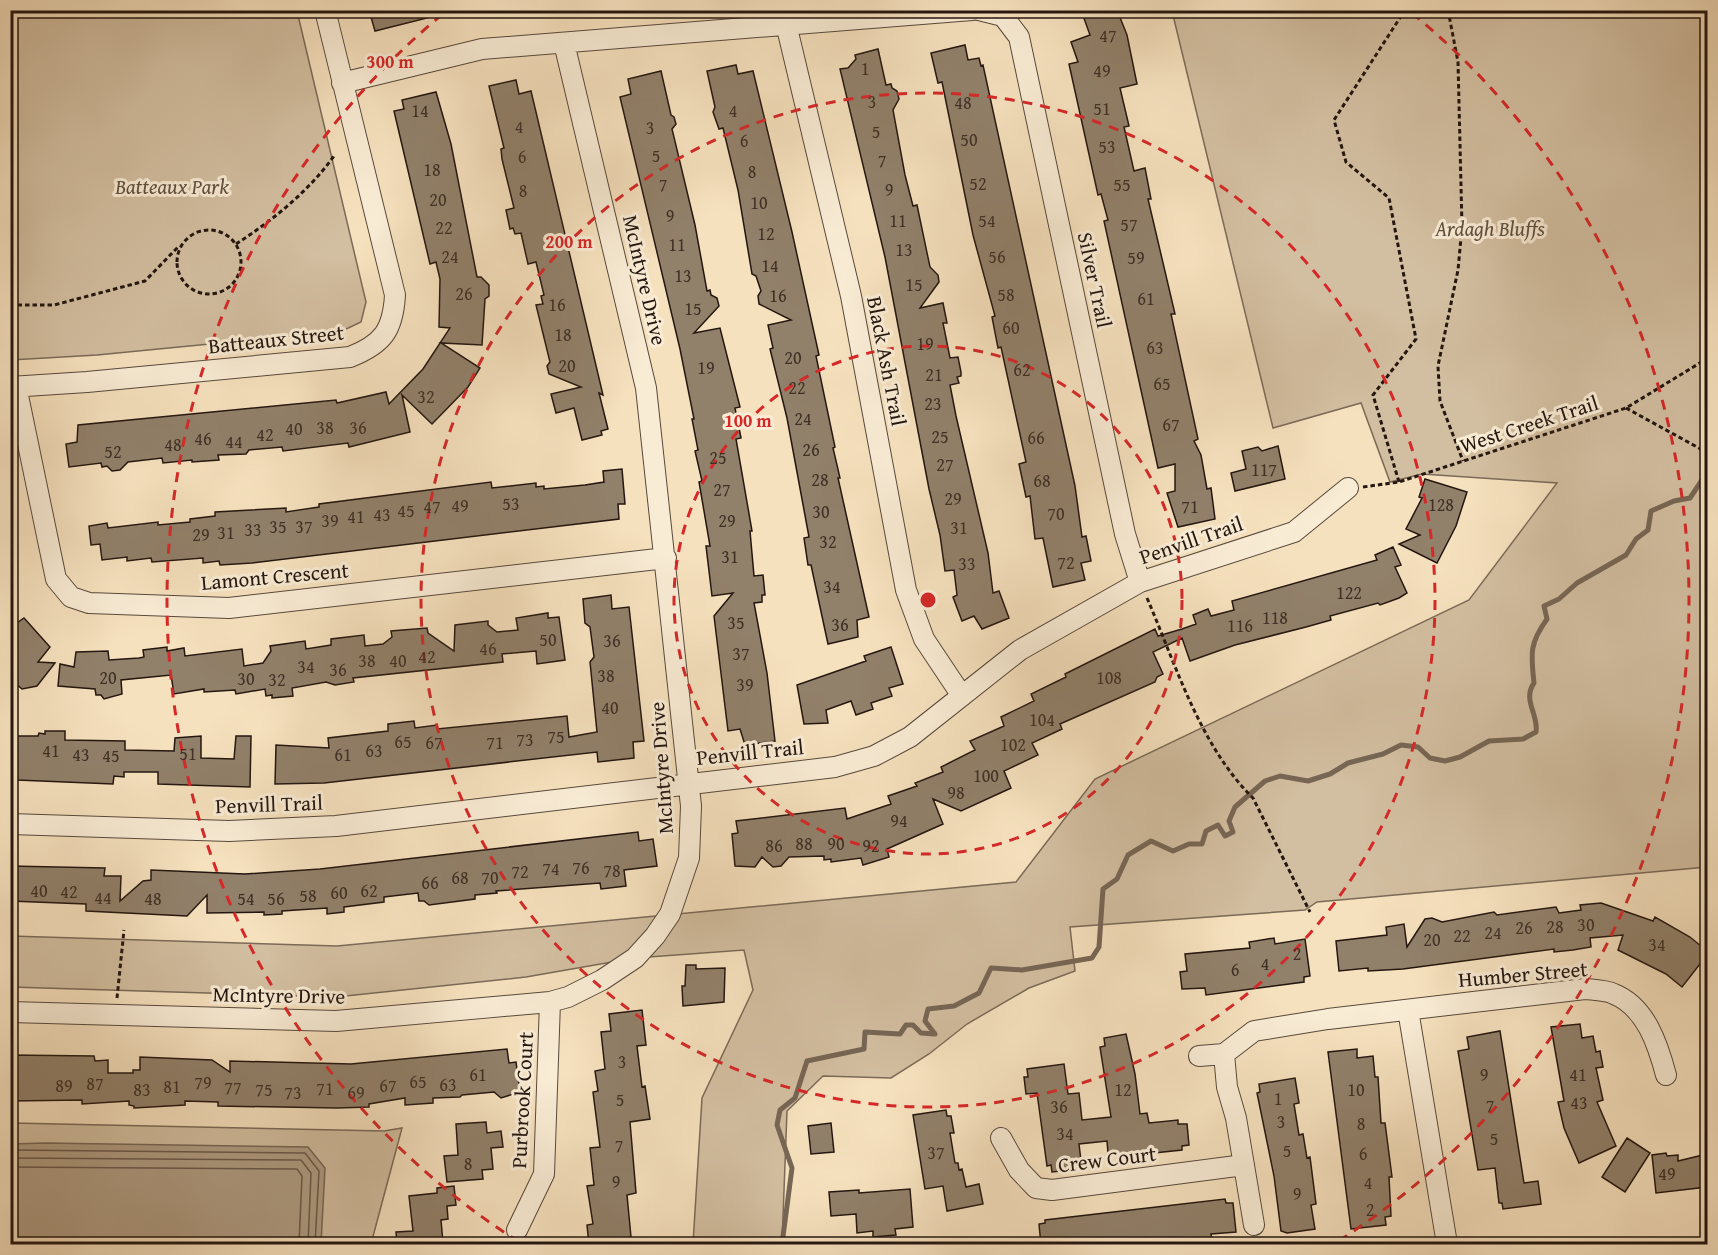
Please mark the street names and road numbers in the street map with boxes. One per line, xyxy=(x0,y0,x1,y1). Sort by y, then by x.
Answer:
street label: McIntyre Drive xyxy=(615,212,675,348)
street label: Silver Trail xyxy=(1070,229,1120,331)
street label: Black Ash Trail xyxy=(859,294,915,429)
street label: Batteaux Street xyxy=(207,316,346,362)
street label: West Creek Trail xyxy=(1456,387,1602,461)
street label: Penvill Trail xyxy=(1135,508,1247,572)
street label: Lamont Crescent xyxy=(200,554,351,598)
street label: McIntyre Drive xyxy=(641,701,681,835)
street label: Penvill Trail xyxy=(695,731,805,773)
street label: Penvill Trail xyxy=(215,787,323,821)
street label: Humber Street xyxy=(1457,953,1589,995)
street label: McIntyre Drive xyxy=(212,978,346,1012)
street label: Purbrook Court xyxy=(503,1030,541,1169)
street label: Crew Court xyxy=(1056,1138,1158,1180)

